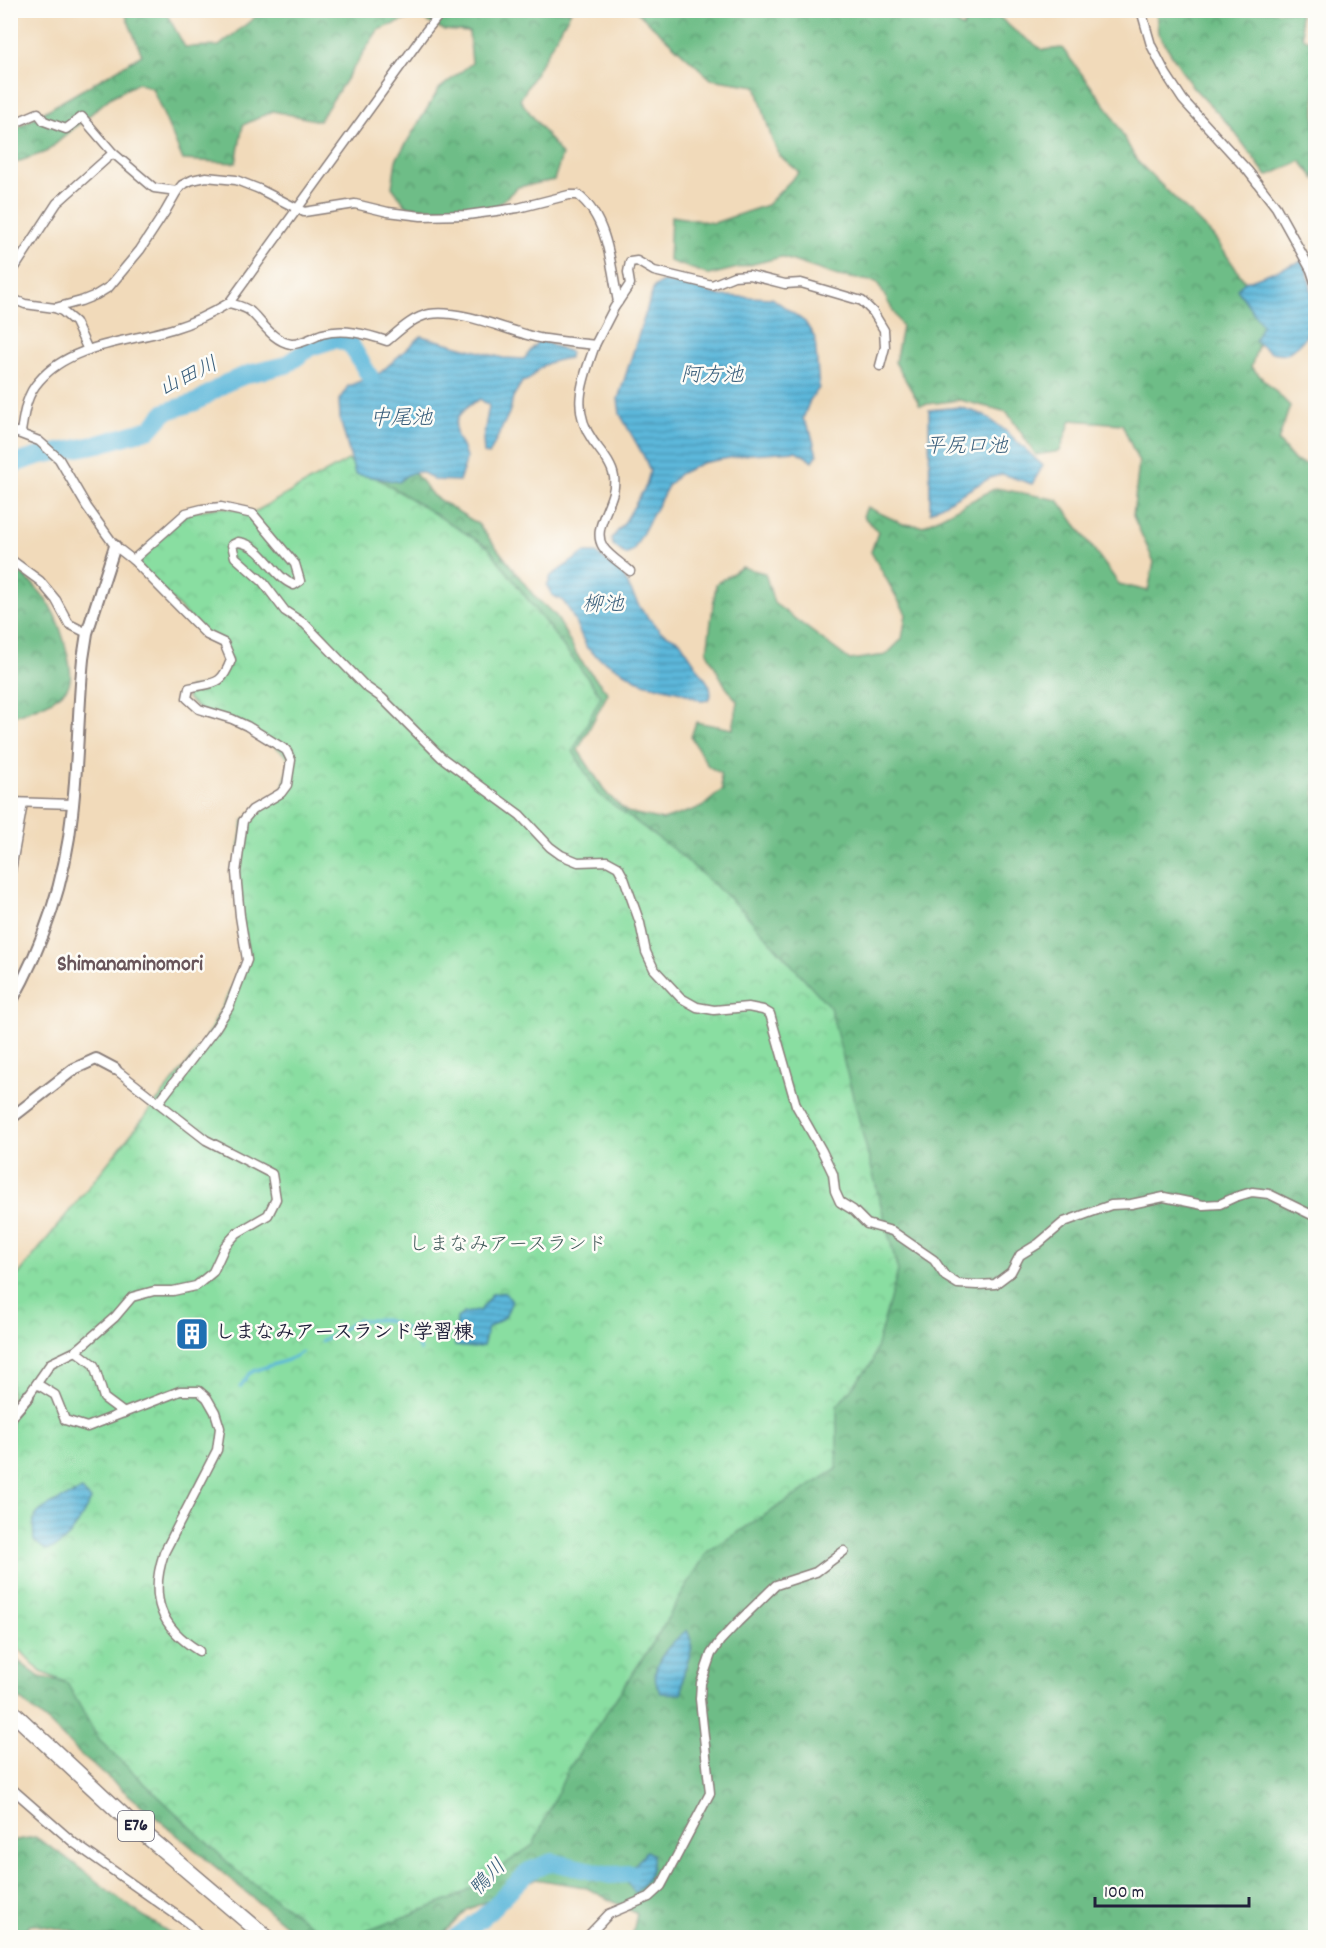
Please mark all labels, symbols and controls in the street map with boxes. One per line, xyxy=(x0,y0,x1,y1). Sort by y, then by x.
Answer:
water label: 山田川 xyxy=(154,351,224,405)
water label: 阿方池 xyxy=(681,362,744,392)
water label: 中尾池 xyxy=(370,405,433,435)
water label: 平尻口池 xyxy=(924,433,1009,463)
water label: 柳池 xyxy=(582,591,625,621)
district label: Shimanaminomori xyxy=(57,950,203,981)
park label: しまなみアースランド xyxy=(409,1232,607,1260)
building icon: しまなみアースランド学習棟 xyxy=(174,1316,210,1352)
place label: しまなみアースランド学習棟 xyxy=(215,1320,474,1348)
road number: E76 xyxy=(118,1811,154,1841)
water label: 鴨川 xyxy=(464,1854,514,1904)
scale bar xyxy=(1095,1870,1250,1908)
text: 100 m xyxy=(1104,1881,1144,1906)

